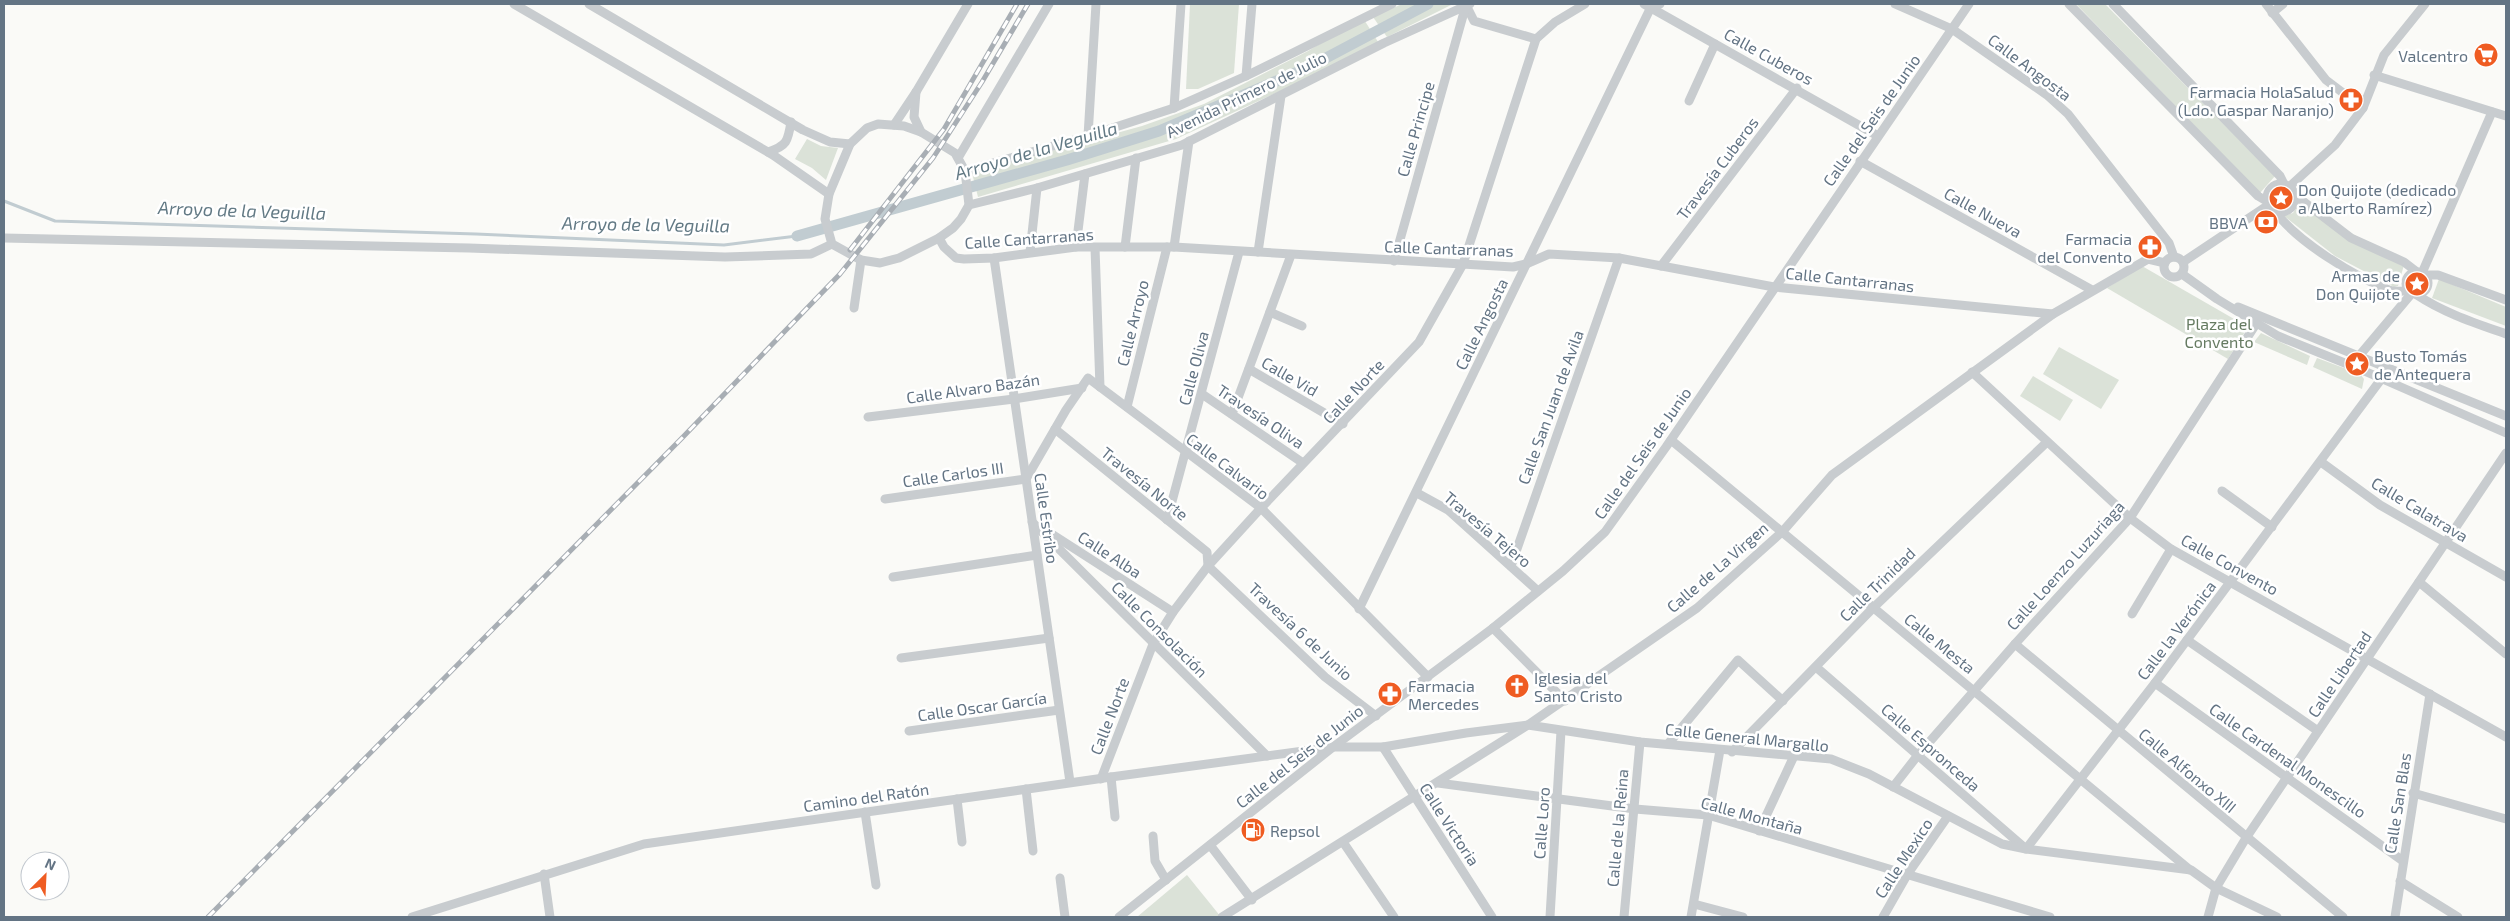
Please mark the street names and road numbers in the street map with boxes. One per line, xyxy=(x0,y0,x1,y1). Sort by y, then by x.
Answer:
street label: Calle Cuberos xyxy=(1721,24,1817,88)
street label: Calle Angosta xyxy=(1985,30,2075,104)
street label: Avenida Primero de Julio xyxy=(1163,47,1329,141)
street label: Calle del Seis de Junio xyxy=(1818,50,1924,190)
street label: Calle Principe xyxy=(1392,79,1438,179)
street label: Travesía Cuberos xyxy=(1672,113,1762,223)
street label: Calle Nueva xyxy=(1941,183,2025,241)
street label: Calle Cantarranas xyxy=(964,224,1094,252)
street label: Calle Cantarranas xyxy=(1384,236,1514,260)
street label: Calle Cantarranas xyxy=(1785,263,1915,295)
street label: Calle Angosta xyxy=(1451,275,1511,373)
street label: Calle Arroyo xyxy=(1112,278,1152,368)
street label: Calle San Juan de Avila xyxy=(1513,327,1587,487)
street label: Calle Oliva xyxy=(1174,329,1212,407)
street label: Calle Vid xyxy=(1258,352,1322,400)
street label: Calle Norte xyxy=(1318,355,1388,427)
street label: Calle Alvaro Bazán xyxy=(905,369,1041,407)
street label: Travesía Oliva xyxy=(1214,380,1308,452)
street label: Calle del Seis de Junio xyxy=(1589,383,1695,523)
street label: Calle Calvario xyxy=(1183,429,1273,503)
street label: Travesía Norte xyxy=(1098,442,1192,524)
street label: Calle Carlos III xyxy=(901,457,1005,491)
street label: Calle Estribo xyxy=(1031,471,1063,565)
street label: Calle Calatrava xyxy=(2368,473,2472,545)
street label: Travesía Tejero xyxy=(1440,487,1536,572)
street label: Calle Loenzo Luzuriaga xyxy=(2002,497,2128,633)
street label: Calle de La Virgen xyxy=(1663,518,1771,616)
street label: Calle Alba xyxy=(1075,526,1145,582)
street label: Calle Convento xyxy=(2178,529,2282,599)
street label: Calle Trinidad xyxy=(1835,543,1919,625)
street label: Calle Consolación xyxy=(1108,577,1212,681)
street label: Calle la Verónica xyxy=(2133,577,2219,683)
street label: Travesía 6 de Junio xyxy=(1245,578,1357,684)
street label: Calle Mesta xyxy=(1901,609,1979,677)
street label: Calle Libertad xyxy=(2303,627,2375,721)
street label: Calle Norte xyxy=(1086,675,1132,757)
street label: Calle Oscar García xyxy=(916,688,1048,724)
street label: Calle Espronceda xyxy=(1878,699,1984,795)
street label: Calle Cardenal Monescillo xyxy=(2206,699,2370,821)
street label: Calle del Seis de Junio xyxy=(1232,700,1366,812)
street label: Calle General Margallo xyxy=(1664,719,1830,755)
street label: Calle Alfonxo XIII xyxy=(2135,724,2241,816)
street label: Calle San Blas xyxy=(2380,751,2414,855)
street label: Calle de la Reina xyxy=(1602,768,1632,888)
street label: Camino del Ratón xyxy=(802,779,930,815)
street label: Calle Victoria xyxy=(1416,779,1484,869)
street label: Calle Loro xyxy=(1529,786,1553,860)
street label: Calle Montaña xyxy=(1699,792,1805,838)
street label: Calle Mexico xyxy=(1870,814,1936,902)

